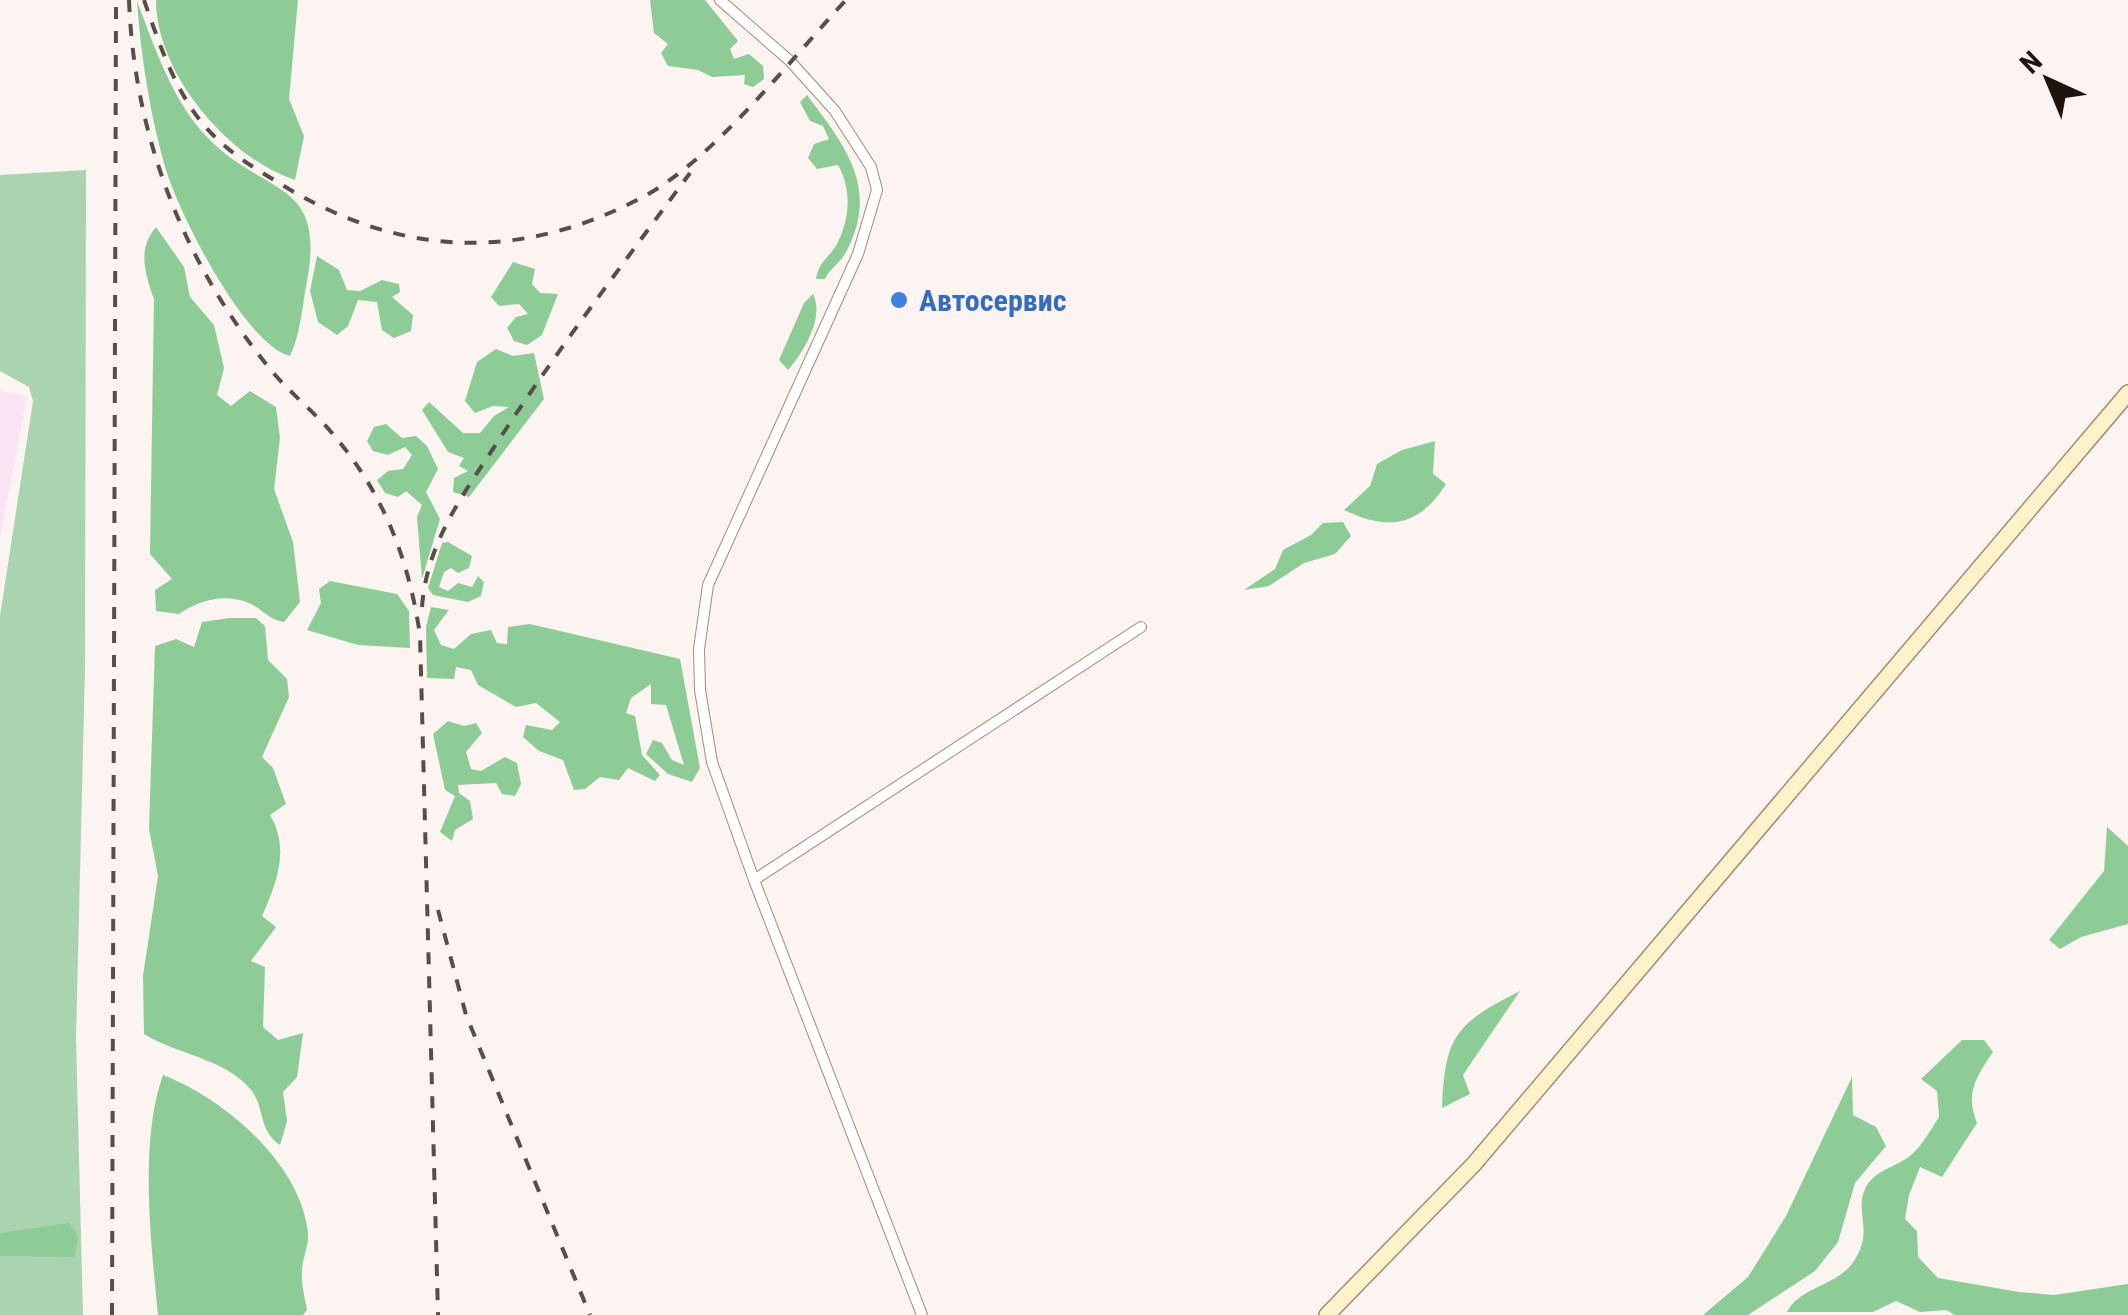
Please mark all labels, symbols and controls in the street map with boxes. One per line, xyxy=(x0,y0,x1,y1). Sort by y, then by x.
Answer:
north arrow xyxy=(1998,30,2098,130)
text: N xyxy=(2013,45,2049,80)
place label: Автосервис xyxy=(919,283,1067,318)
marker: Автосервис xyxy=(888,289,910,311)

